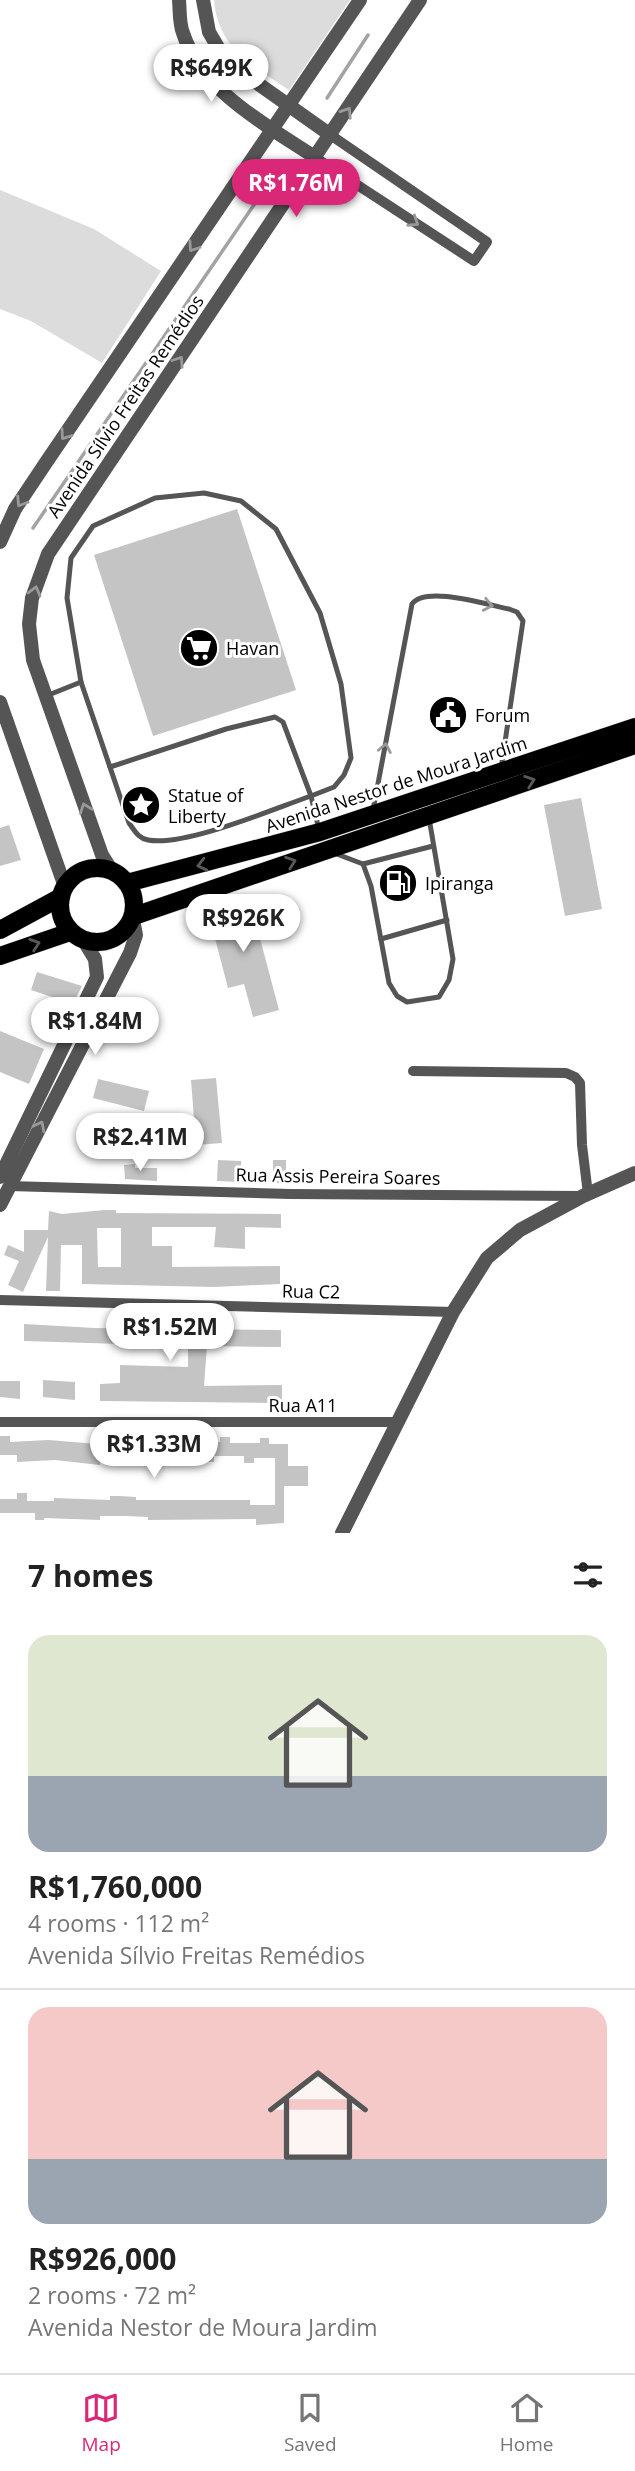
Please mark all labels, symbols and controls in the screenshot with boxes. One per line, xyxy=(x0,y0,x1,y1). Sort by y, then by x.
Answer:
pin: R$649K xyxy=(154,44,268,104)
text: R$649K xyxy=(169,51,253,83)
one-way arrow xyxy=(339,106,352,119)
pin: R$1.76M xyxy=(231,160,361,219)
text: R$1.76M xyxy=(248,166,344,198)
one-way arrow xyxy=(407,214,420,227)
one-way arrow xyxy=(189,239,202,252)
street label: Avenida Sílvio Freitas Remédios xyxy=(41,290,209,522)
one-way arrow xyxy=(170,356,183,369)
one-way arrow xyxy=(61,427,73,440)
one-way arrow xyxy=(16,494,29,507)
one-way arrow xyxy=(26,585,41,597)
one-way arrow xyxy=(482,596,494,611)
supermarket icon: Havan xyxy=(178,627,220,669)
place label: Havan xyxy=(226,636,279,660)
public building icon: Forum xyxy=(427,694,469,736)
place label: Forum xyxy=(475,703,530,727)
street label: Avenida Nestor de Moura Jardim xyxy=(262,730,530,838)
one-way arrow xyxy=(377,742,392,754)
one-way arrow xyxy=(523,775,535,789)
place label: Statue of Liberty xyxy=(168,783,244,828)
place icon: Statue of Liberty xyxy=(120,784,162,826)
one-way arrow xyxy=(79,803,93,815)
one-way arrow xyxy=(285,856,297,870)
one-way arrow xyxy=(196,857,208,871)
fuel station icon: Ipiranga xyxy=(377,862,419,904)
place label: Ipiranga xyxy=(425,871,494,895)
pin: R$926K xyxy=(186,894,300,954)
text: R$926K xyxy=(201,901,285,933)
one-way arrow xyxy=(28,938,40,952)
pin: R$1.84M xyxy=(30,998,160,1057)
text: R$1.84M xyxy=(47,1004,143,1036)
pin: R$2.41M xyxy=(75,1114,205,1173)
text: R$2.41M xyxy=(92,1120,188,1152)
one-way arrow xyxy=(32,1121,45,1133)
street label: Rua Assis Pereira Soares xyxy=(235,1162,441,1190)
street label: Rua C2 xyxy=(282,1278,340,1304)
pin: R$1.52M xyxy=(105,1304,235,1363)
text: R$1.52M xyxy=(122,1310,218,1342)
street label: Rua A11 xyxy=(269,1393,337,1417)
pin: R$1.33M xyxy=(89,1420,219,1480)
text: R$1.33M xyxy=(106,1427,202,1459)
text: 7 homes xyxy=(28,1555,153,1596)
icon: filters xyxy=(569,1556,607,1594)
icon: home xyxy=(255,1680,381,1806)
text: R$1,760,000 xyxy=(28,1866,202,1907)
text: 4 rooms · 112 m² xyxy=(28,1907,209,1939)
text: Avenida Sílvio Freitas Remédios xyxy=(28,1939,365,1971)
icon: home xyxy=(255,2052,381,2178)
text: R$926,000 xyxy=(28,2238,176,2279)
text: 2 rooms · 72 m² xyxy=(28,2279,196,2311)
text: Avenida Nestor de Moura Jardim xyxy=(28,2311,378,2343)
tab: Map xyxy=(82,2389,121,2457)
tab: Saved xyxy=(284,2389,337,2457)
tab: Home xyxy=(500,2389,553,2457)

